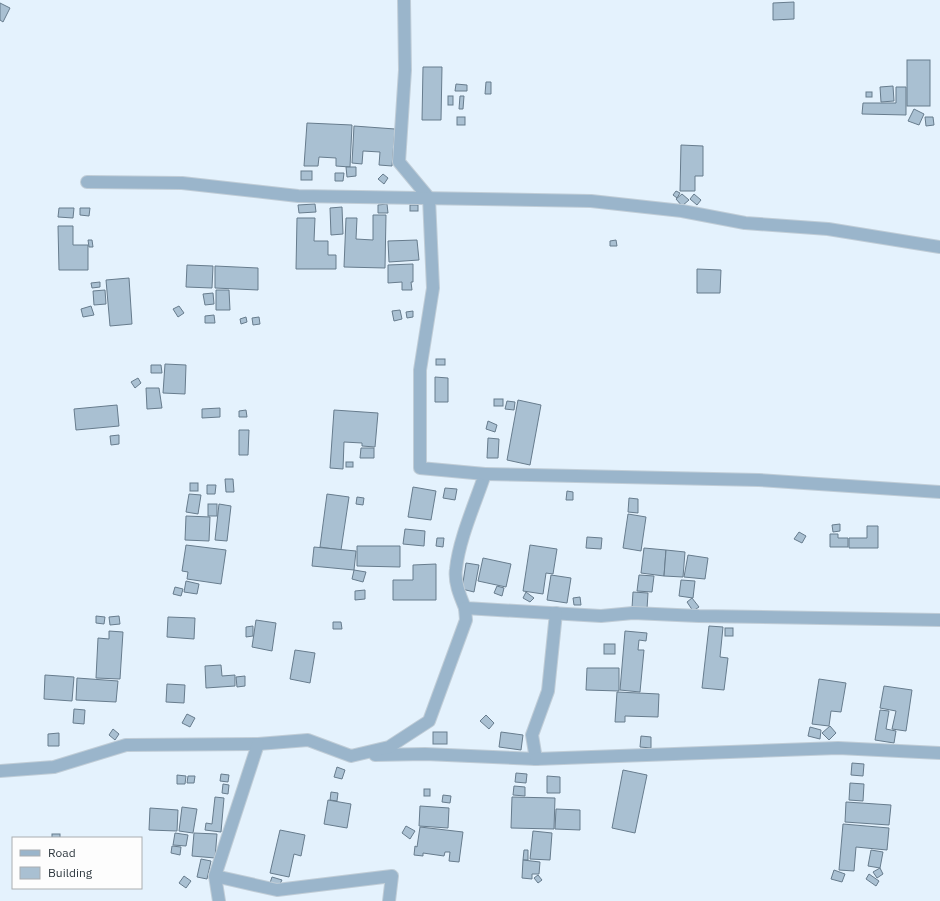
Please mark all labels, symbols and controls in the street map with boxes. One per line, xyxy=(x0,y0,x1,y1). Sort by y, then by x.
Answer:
legend xyxy=(12,837,142,889)
text: Road xyxy=(48,845,76,860)
text: Building xyxy=(48,865,93,880)

